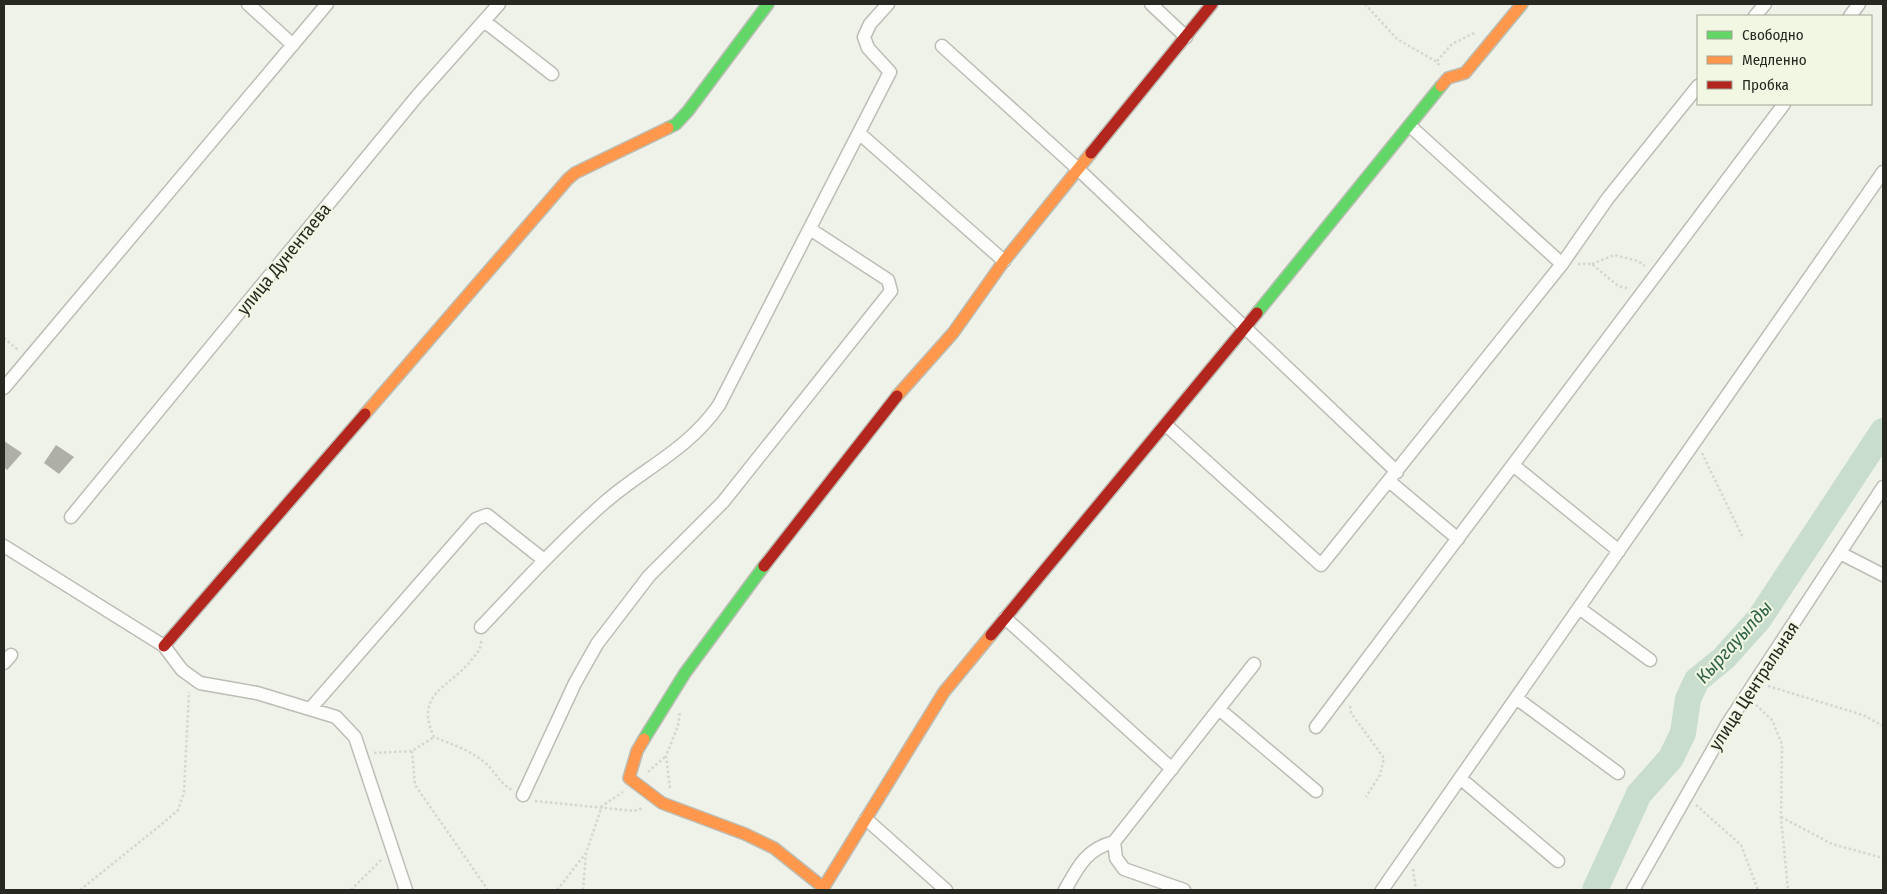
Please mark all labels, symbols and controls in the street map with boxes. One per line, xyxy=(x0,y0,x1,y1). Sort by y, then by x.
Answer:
legend xyxy=(1697,15,1872,105)
text: Свободно xyxy=(1742,26,1804,44)
text: Медленно xyxy=(1742,51,1807,69)
text: Пробка xyxy=(1742,76,1789,94)
street label: улица Дунентаева xyxy=(232,199,336,319)
water label: Кыргауылды xyxy=(1691,596,1777,688)
street label: улица Центральная xyxy=(1704,617,1804,755)

